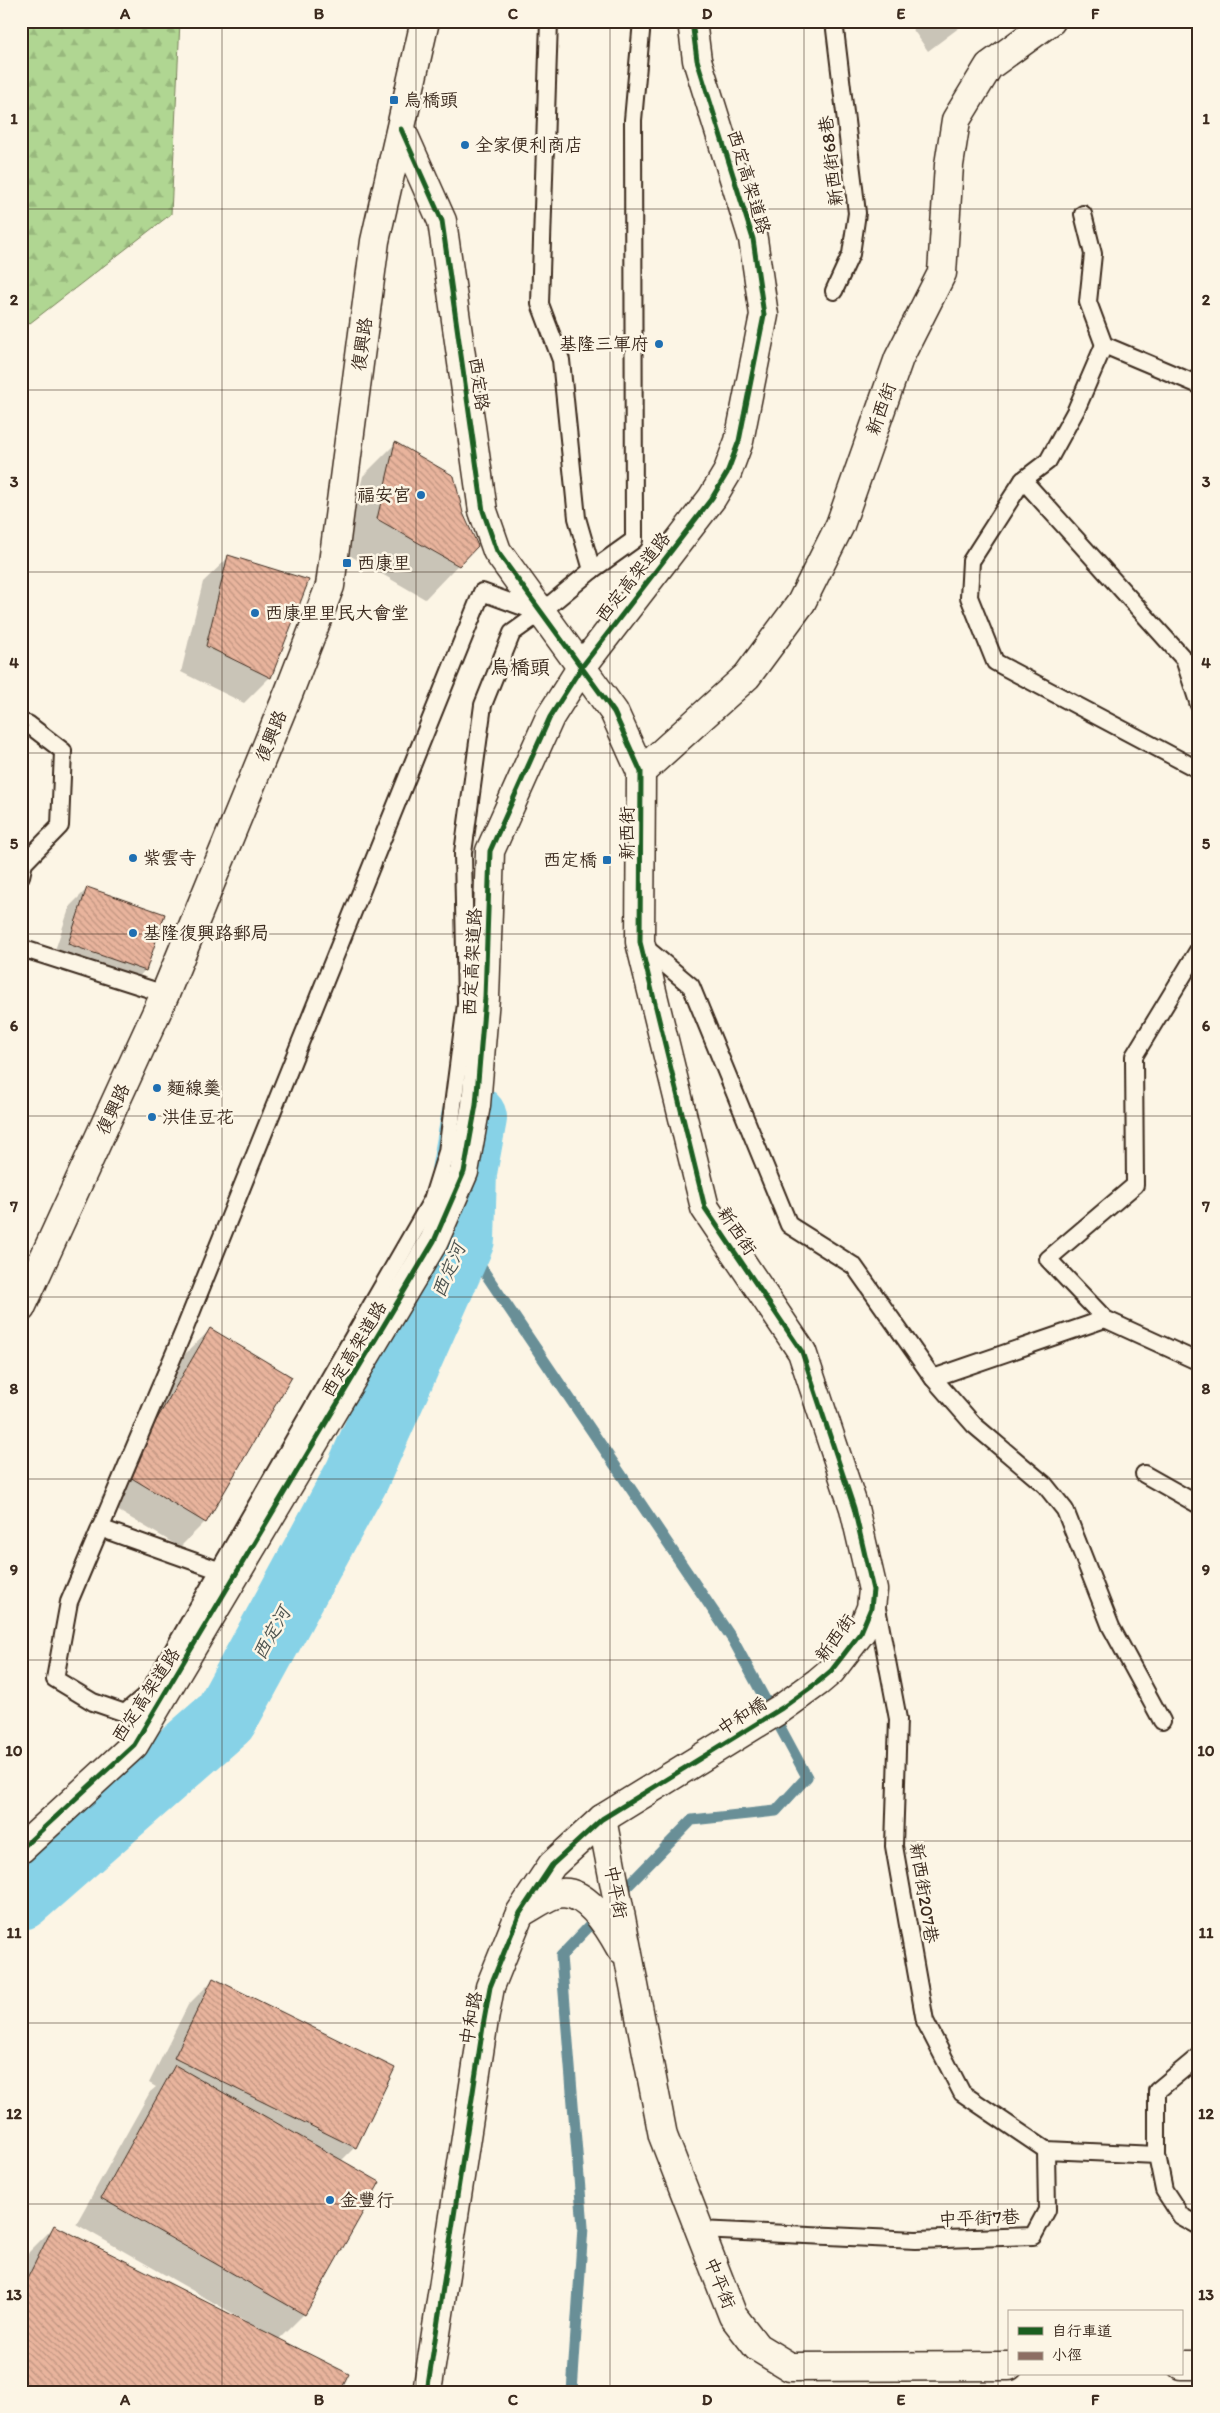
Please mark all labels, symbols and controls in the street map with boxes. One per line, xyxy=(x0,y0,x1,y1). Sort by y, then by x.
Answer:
text: A xyxy=(119,4,131,23)
text: B xyxy=(314,4,325,23)
text: C xyxy=(508,4,519,23)
text: D xyxy=(702,4,713,23)
text: E xyxy=(897,4,906,23)
text: F xyxy=(1091,4,1100,23)
place label: 烏橋頭 xyxy=(404,89,458,111)
marker: 烏橋頭 xyxy=(388,94,400,106)
text: 1 xyxy=(10,109,18,128)
text: 1 xyxy=(1202,109,1210,128)
street label: 新西街68巷 xyxy=(815,114,847,208)
street label: 西定高架道路 xyxy=(723,127,775,237)
place label: 全家便利商店 xyxy=(475,134,583,156)
marker: 全家便利商店 xyxy=(459,139,471,151)
text: 2 xyxy=(10,290,19,309)
text: 2 xyxy=(1202,290,1211,309)
street label: 復興路 xyxy=(347,316,377,372)
place label: 基隆三軍府 xyxy=(559,333,649,355)
marker: 基隆三軍府 xyxy=(653,338,665,350)
street label: 西定路 xyxy=(464,356,494,412)
street label: 新西街 xyxy=(861,380,901,438)
text: 3 xyxy=(10,472,19,491)
text: 3 xyxy=(1202,472,1211,491)
place label: 福安宮 xyxy=(357,484,411,506)
marker: 福安宮 xyxy=(415,489,427,501)
street label: 西定高架道路 xyxy=(591,528,675,626)
place label: 西康里 xyxy=(357,552,411,574)
marker: 西康里 xyxy=(341,557,353,569)
place label: 西康里里民大會堂 xyxy=(265,602,409,624)
marker: 西康里里民大會堂 xyxy=(249,607,261,619)
text: 4 xyxy=(9,653,19,672)
text: 4 xyxy=(1201,653,1211,672)
district label: 烏橋頭 xyxy=(490,655,550,679)
street label: 復興路 xyxy=(251,707,291,765)
street label: 新西街 xyxy=(616,806,638,860)
text: 5 xyxy=(10,834,19,853)
text: 5 xyxy=(1202,834,1211,853)
place label: 紫雲寺 xyxy=(143,847,197,869)
place label: 西定橋 xyxy=(543,849,597,871)
marker: 紫雲寺 xyxy=(127,852,139,864)
marker: 西定橋 xyxy=(601,854,613,866)
street label: 西定高架道路 xyxy=(458,907,486,1017)
place label: 基隆復興路郵局 xyxy=(143,922,269,944)
marker: 基隆復興路郵局 xyxy=(127,927,139,939)
text: 6 xyxy=(10,1016,19,1035)
text: 6 xyxy=(1202,1016,1211,1035)
place label: 麵線羹 xyxy=(167,1077,221,1099)
street label: 復興路 xyxy=(92,1080,134,1138)
marker: 麵線羹 xyxy=(151,1082,163,1094)
place label: 洪佳豆花 xyxy=(162,1106,234,1128)
marker: 洪佳豆花 xyxy=(146,1111,158,1123)
text: 7 xyxy=(9,1197,18,1216)
text: 7 xyxy=(1201,1197,1210,1216)
street label: 新西街 xyxy=(713,1202,761,1260)
water label: 西定河 xyxy=(427,1237,471,1301)
street label: 西定高架道路 xyxy=(317,1297,391,1401)
text: 8 xyxy=(10,1379,19,1398)
text: 8 xyxy=(1202,1379,1211,1398)
text: 9 xyxy=(10,1560,18,1579)
text: 9 xyxy=(1202,1560,1210,1579)
water label: 西定河 xyxy=(248,1600,297,1664)
street label: 新西街 xyxy=(810,1610,860,1666)
street label: 西定高架道路 xyxy=(107,1644,185,1746)
street label: 中和橋 xyxy=(713,1692,771,1740)
text: 10 xyxy=(5,1741,23,1760)
text: 10 xyxy=(1197,1741,1215,1760)
street label: 新西街207巷 xyxy=(905,1841,943,1945)
street label: 中平街 xyxy=(600,1863,632,1921)
text: 11 xyxy=(7,1923,22,1942)
text: 11 xyxy=(1199,1923,1214,1942)
street label: 中和路 xyxy=(455,1990,487,2046)
text: 12 xyxy=(6,2104,23,2123)
text: 12 xyxy=(1198,2104,1215,2123)
place label: 金豐行 xyxy=(340,2189,394,2211)
marker: 金豐行 xyxy=(324,2194,336,2206)
street label: 中平街7巷 xyxy=(938,2206,1020,2230)
street label: 中平街 xyxy=(700,2254,740,2312)
text: 13 xyxy=(6,2285,22,2304)
text: 13 xyxy=(1198,2285,1214,2304)
legend xyxy=(1008,2310,1182,2376)
text: 自行車道 xyxy=(1052,2322,1112,2340)
text: 小徑 xyxy=(1052,2346,1082,2364)
text: A xyxy=(119,2390,131,2409)
text: B xyxy=(314,2390,325,2409)
text: C xyxy=(508,2390,519,2409)
text: D xyxy=(702,2390,713,2409)
text: E xyxy=(897,2390,906,2409)
text: F xyxy=(1091,2390,1100,2409)

